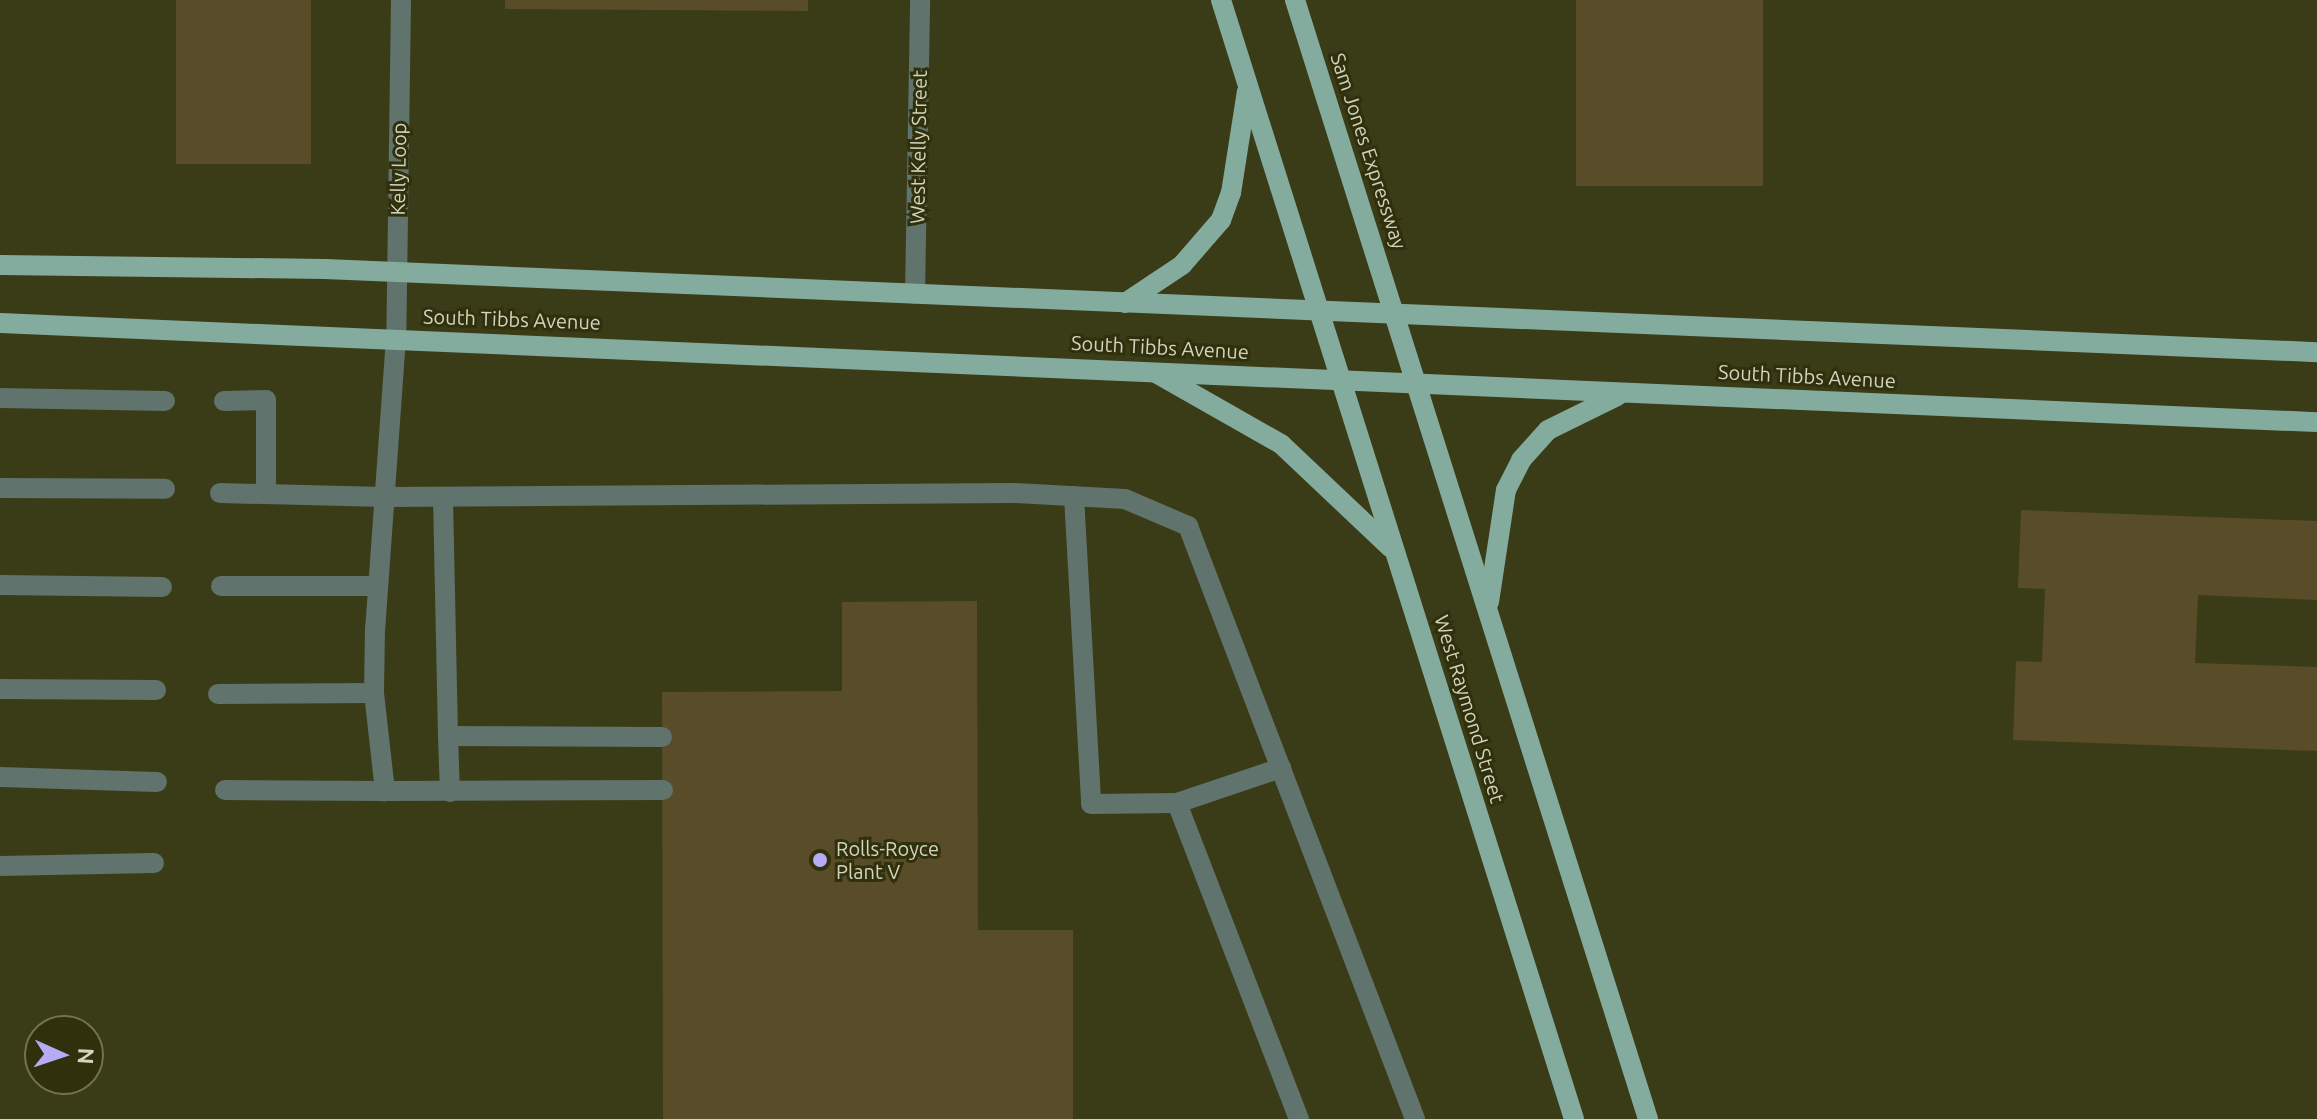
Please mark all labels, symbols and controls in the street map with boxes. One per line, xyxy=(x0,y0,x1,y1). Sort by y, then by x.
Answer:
street label: Sam Jones Expressway xyxy=(1326,50,1412,252)
street label: West Kelly Street xyxy=(905,70,931,224)
street label: Kelly Loop xyxy=(385,122,411,216)
street label: South Tibbs Avenue xyxy=(423,304,601,334)
street label: South Tibbs Avenue xyxy=(1071,330,1249,364)
street label: South Tibbs Avenue xyxy=(1718,359,1896,393)
street label: West Raymond Street xyxy=(1430,612,1510,806)
place label: Rolls-Royce Plant V xyxy=(836,836,939,883)
marker: Rolls-Royce Plant V xyxy=(811,851,829,869)
north arrow xyxy=(24,1015,104,1095)
text: N xyxy=(74,1047,99,1065)

